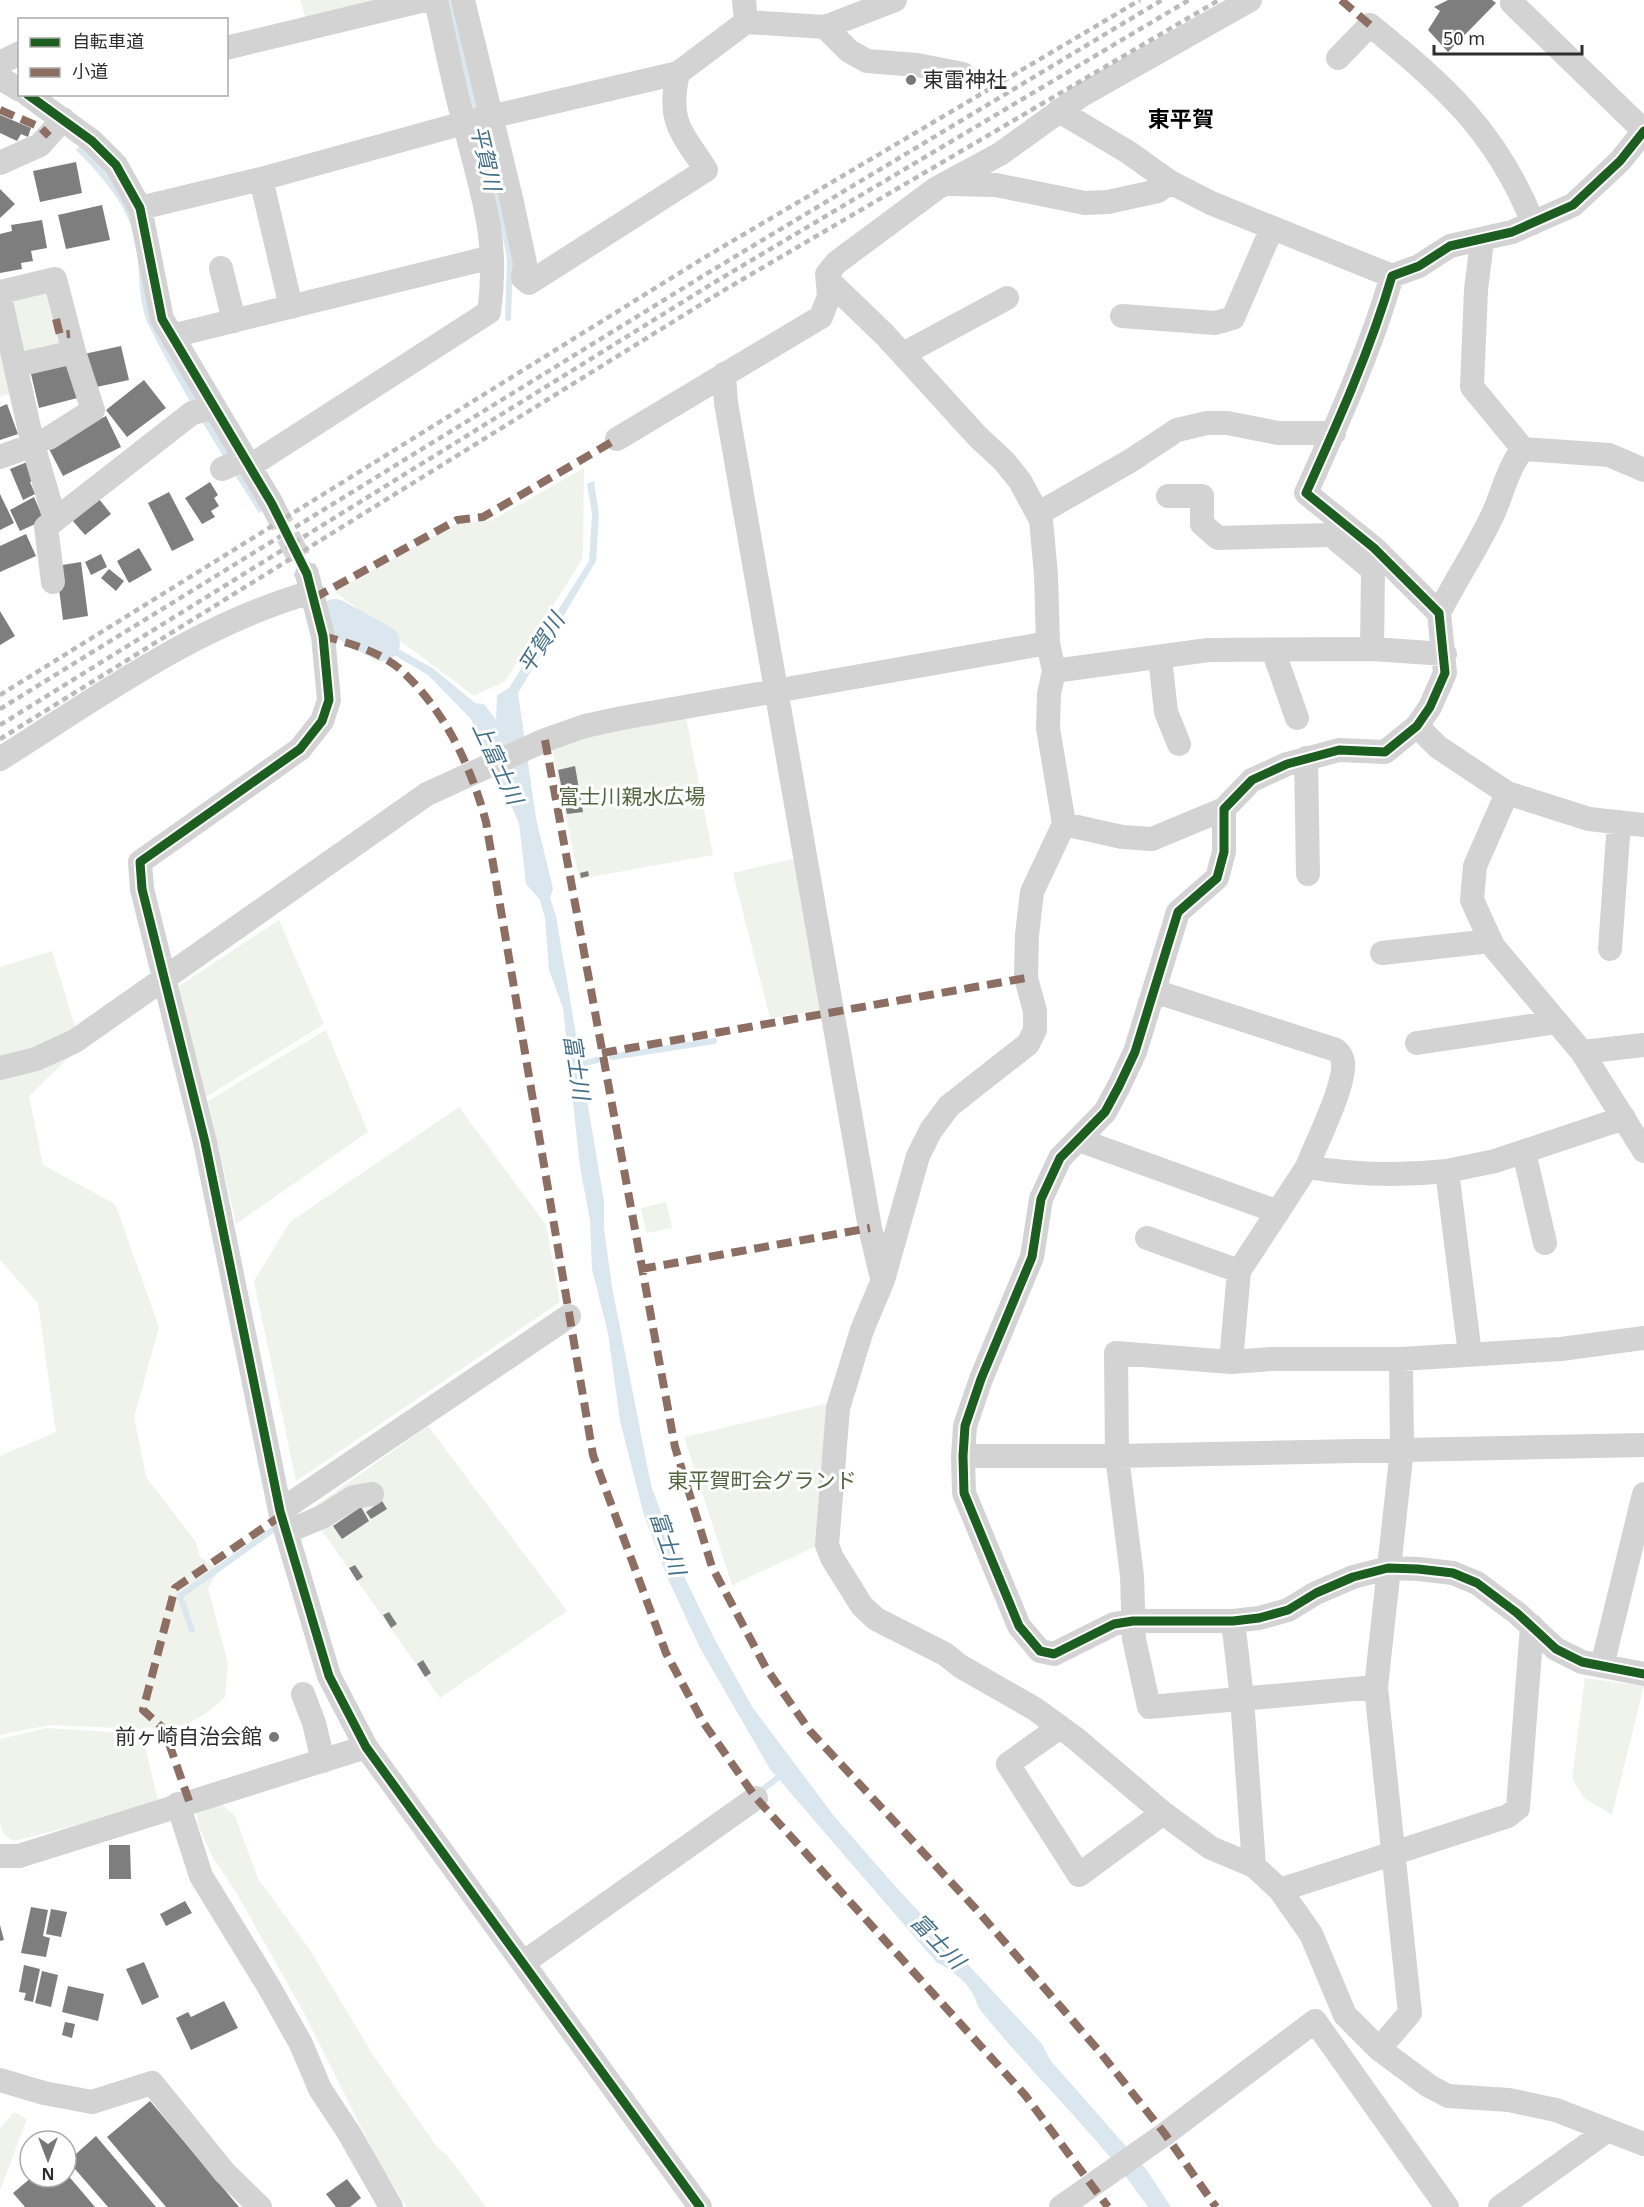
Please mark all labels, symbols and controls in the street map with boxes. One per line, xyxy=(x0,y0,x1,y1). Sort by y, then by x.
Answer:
legend xyxy=(18,18,228,96)
scale bar xyxy=(1434,18,1582,56)
text: 50 m xyxy=(1443,26,1485,50)
text: 自転車道 xyxy=(72,29,144,53)
text: 小道 xyxy=(72,59,108,83)
place label: 東雷神社 xyxy=(923,65,1007,93)
marker: 東雷神社 xyxy=(904,73,918,87)
district label: 東平賀 xyxy=(1148,103,1214,133)
water label: 平賀川 xyxy=(465,122,509,195)
water label: 平賀川 xyxy=(510,605,571,678)
water label: 上富士川 xyxy=(467,716,532,811)
park label: 富士川親水広場 xyxy=(559,782,706,810)
water label: 富士川 xyxy=(558,1032,598,1104)
park label: 東平賀町会グランド xyxy=(668,1466,857,1494)
water label: 富士川 xyxy=(644,1507,695,1581)
place label: 前ヶ崎自治会館 xyxy=(115,1722,262,1750)
marker: 前ヶ崎自治会館 xyxy=(267,1730,281,1744)
water label: 富士川 xyxy=(905,1906,974,1976)
north arrow xyxy=(18,2129,78,2189)
text: N xyxy=(41,2163,55,2185)

